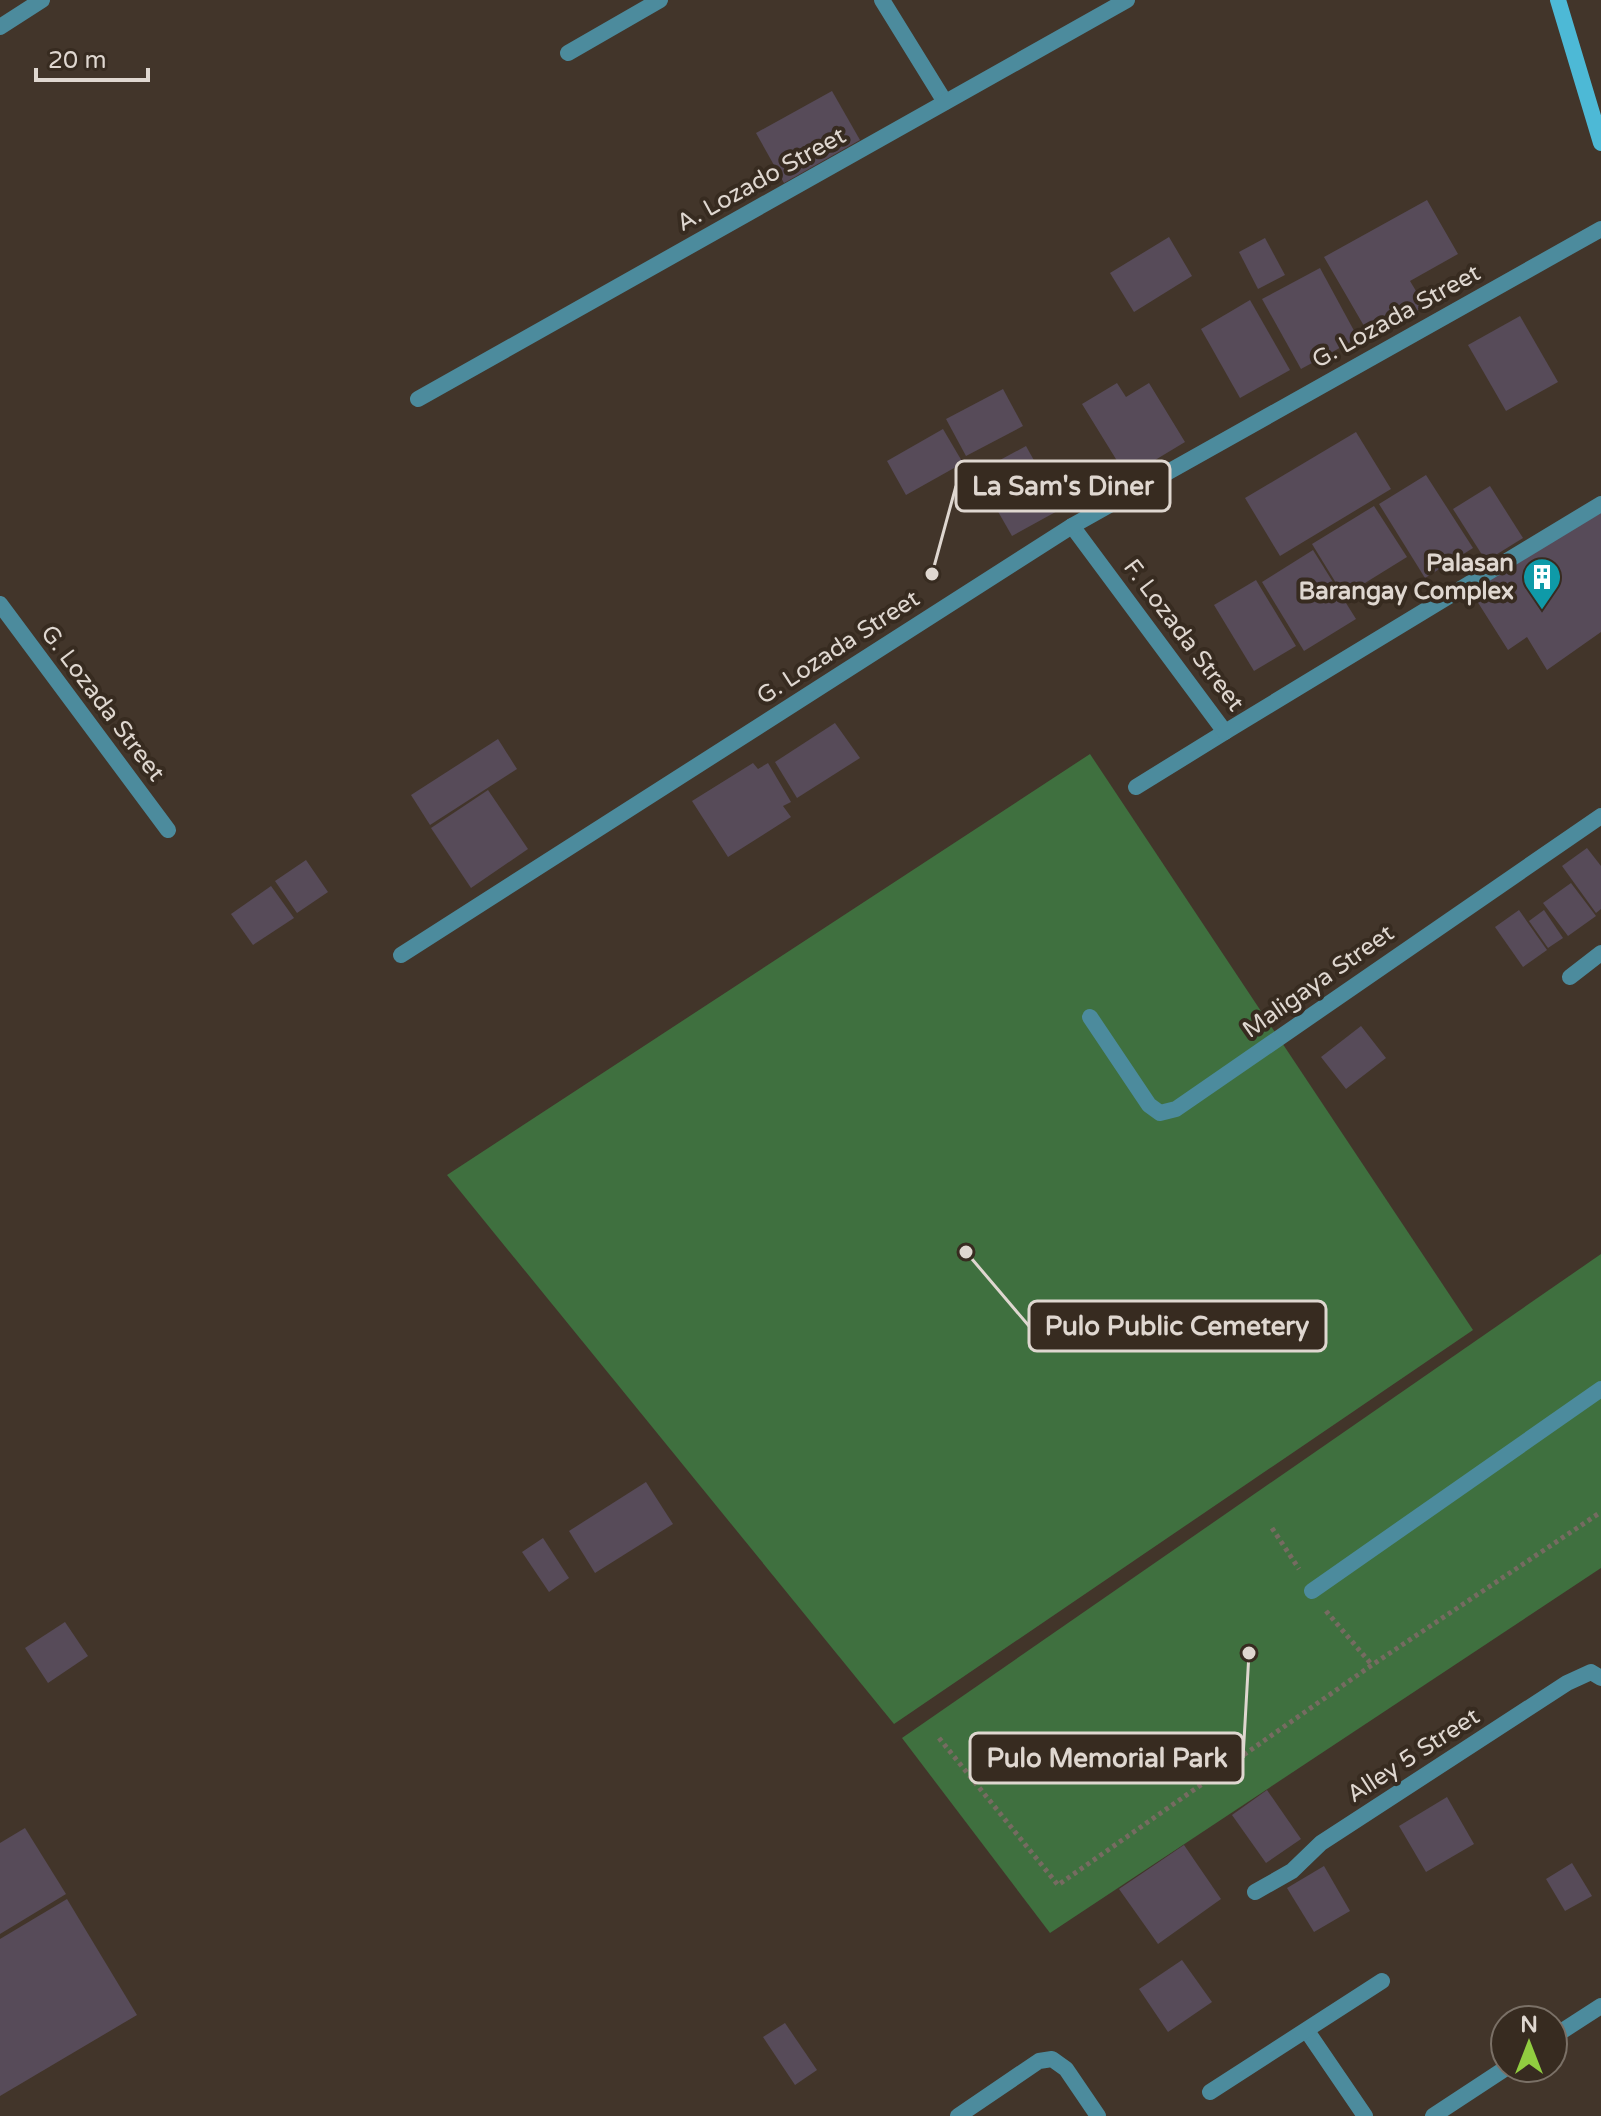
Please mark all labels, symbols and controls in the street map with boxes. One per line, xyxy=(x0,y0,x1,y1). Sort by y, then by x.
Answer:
scale bar xyxy=(36,32,148,82)
text: 20 m xyxy=(48,46,106,75)
street label: A. Lozado Street xyxy=(672,121,851,238)
street label: G. Lozada Street xyxy=(1307,258,1485,375)
callout: La Sam's Diner xyxy=(956,461,1170,511)
text: La Sam's Diner xyxy=(972,471,1155,502)
place label: Palasan Barangay Complex xyxy=(1299,549,1514,606)
street label: F. Lozada Street xyxy=(1117,554,1250,717)
building icon: Palasan Barangay Complex xyxy=(1521,556,1563,611)
street label: G. Lozada Street xyxy=(752,584,925,711)
street label: G. Lozada Street xyxy=(34,620,171,787)
street label: Maligaya Street xyxy=(1237,918,1400,1044)
callout: Pulo Public Cemetery xyxy=(1029,1301,1326,1351)
text: Pulo Public Cemetery xyxy=(1045,1311,1309,1342)
street label: Alley 5 Street xyxy=(1342,1702,1485,1809)
callout: Pulo Memorial Park xyxy=(970,1733,1243,1783)
text: Pulo Memorial Park xyxy=(986,1743,1228,1774)
north arrow xyxy=(1489,2004,1569,2084)
text: N xyxy=(1520,2012,1538,2038)

